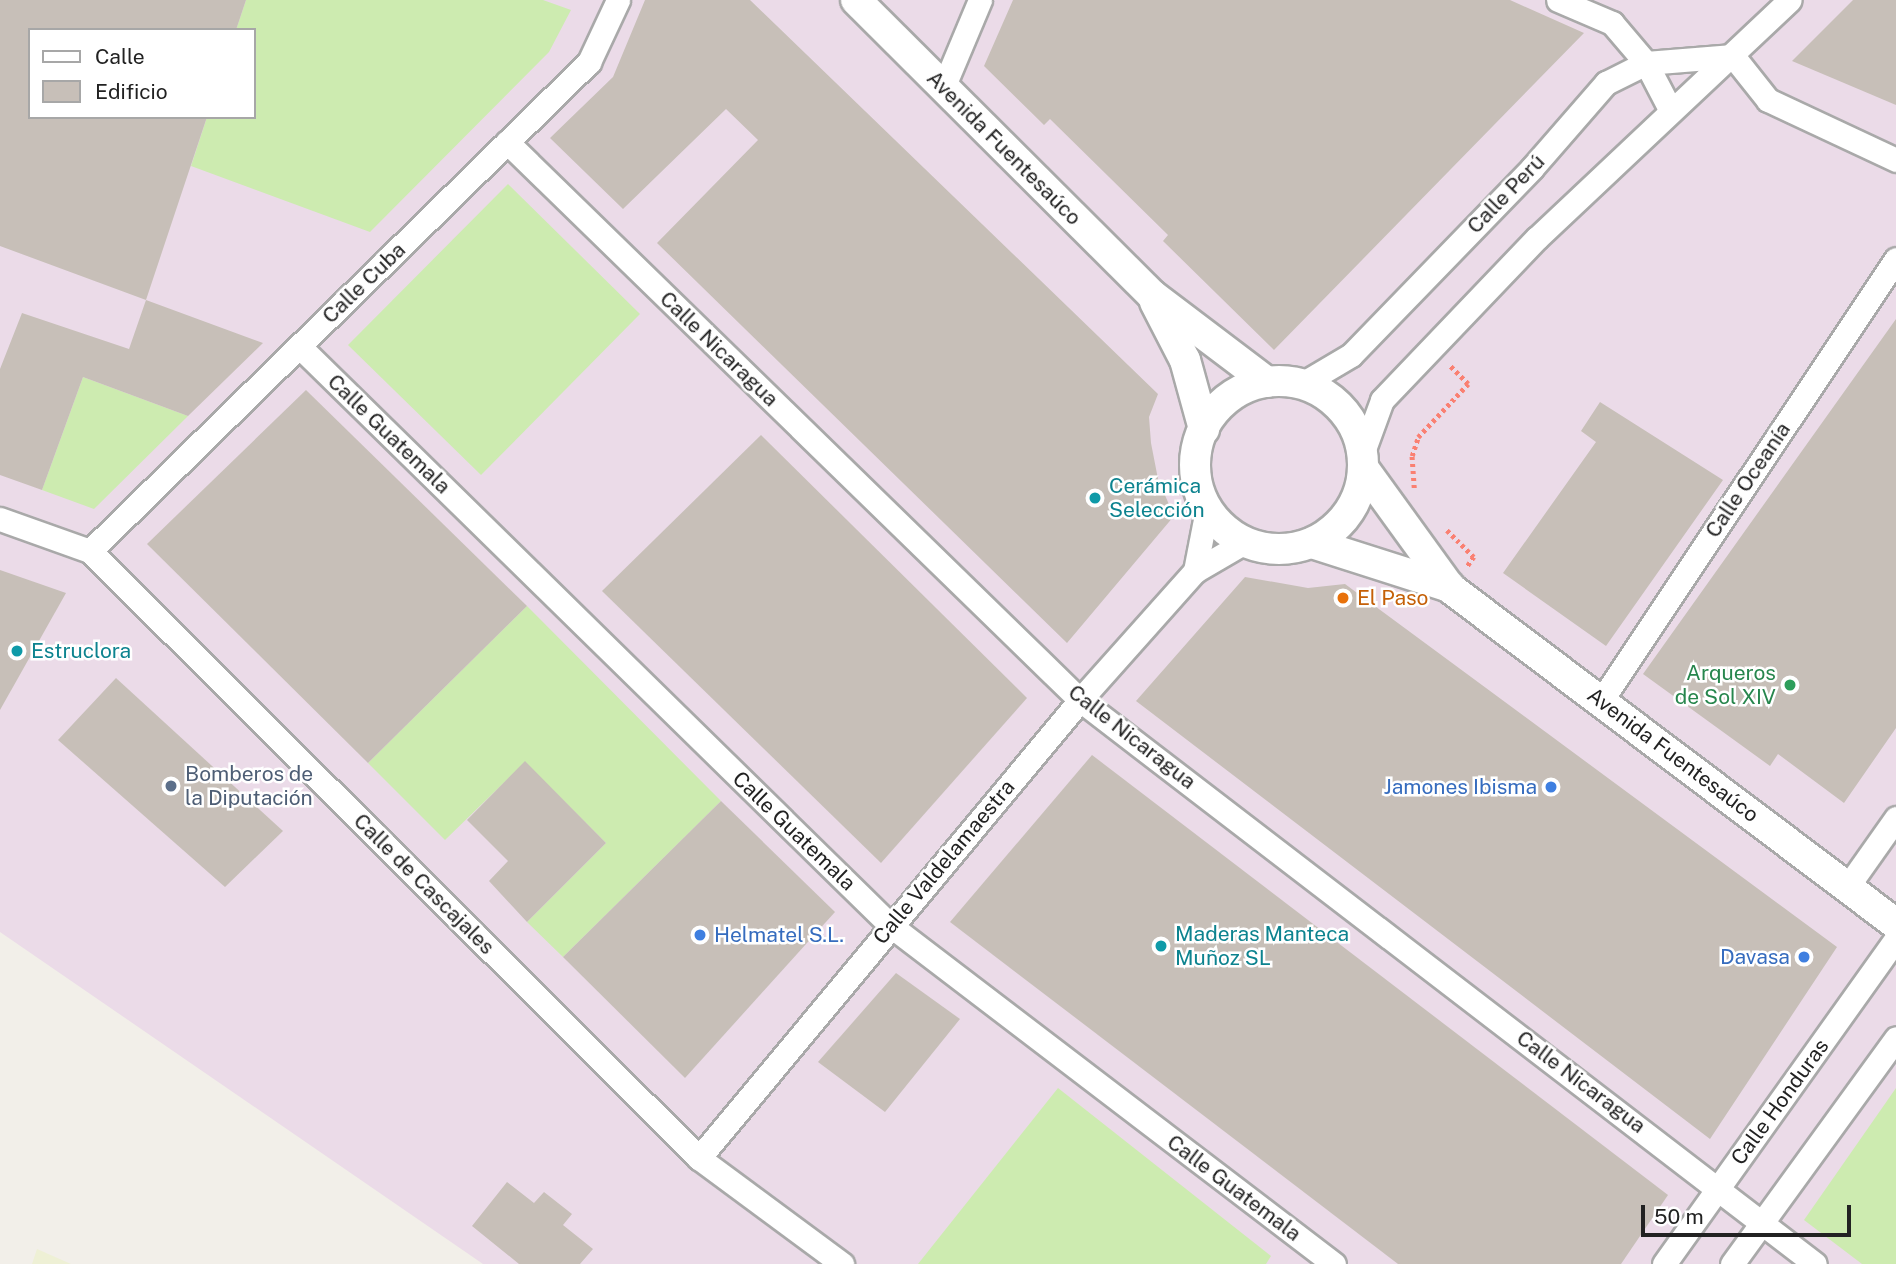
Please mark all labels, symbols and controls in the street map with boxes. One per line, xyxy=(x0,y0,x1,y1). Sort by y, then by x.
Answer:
legend xyxy=(28,28,256,119)
text: Calle xyxy=(95,44,145,69)
street label: Avenida Fuentesaúco xyxy=(922,66,1086,230)
text: Edificio xyxy=(95,79,168,104)
street label: Calle Perú xyxy=(1462,149,1550,239)
street label: Calle Cuba xyxy=(317,237,411,329)
street label: Calle Nicaragua xyxy=(655,286,783,412)
street label: Calle Guatemala xyxy=(322,369,456,499)
street label: Calle Oceanía xyxy=(1700,418,1796,542)
place label: Cerámica Selección xyxy=(1109,473,1205,523)
marker: Cerámica Selección xyxy=(1087,490,1103,506)
place label: El Paso xyxy=(1357,585,1428,611)
marker: El Paso xyxy=(1335,590,1351,606)
place label: Estruclora xyxy=(31,638,131,664)
marker: Estruclora xyxy=(9,643,25,659)
place label: Arqueros de Sol XIV xyxy=(1675,660,1776,710)
marker: Arqueros de Sol XIV xyxy=(1782,677,1798,693)
street label: Calle Nicaragua xyxy=(1063,679,1201,795)
street label: Avenida Fuentesaúco xyxy=(1582,682,1764,828)
place label: Bomberos de la Diputación xyxy=(185,761,314,811)
street label: Calle Guatemala xyxy=(727,766,861,896)
street label: Calle Valdelamaestra xyxy=(868,774,1020,950)
place label: Jamones Ibisma xyxy=(1383,774,1537,800)
marker: Bomberos de la Diputación xyxy=(163,778,179,794)
marker: Jamones Ibisma xyxy=(1543,779,1559,795)
street label: Calle de Cascajales xyxy=(348,808,500,960)
place label: Maderas Manteca Muñoz SL xyxy=(1175,921,1349,971)
place label: Helmatel S.L. xyxy=(714,922,844,948)
marker: Helmatel S.L. xyxy=(692,927,708,943)
marker: Maderas Manteca Muñoz SL xyxy=(1153,938,1169,954)
place label: Davasa xyxy=(1720,944,1790,970)
marker: Davasa xyxy=(1796,949,1812,965)
street label: Calle Nicaragua xyxy=(1512,1025,1650,1139)
street label: Calle Honduras xyxy=(1726,1034,1834,1170)
street label: Calle Guatemala xyxy=(1162,1130,1306,1246)
scale bar xyxy=(1644,1190,1854,1234)
text: 50 m xyxy=(1654,1204,1704,1229)

